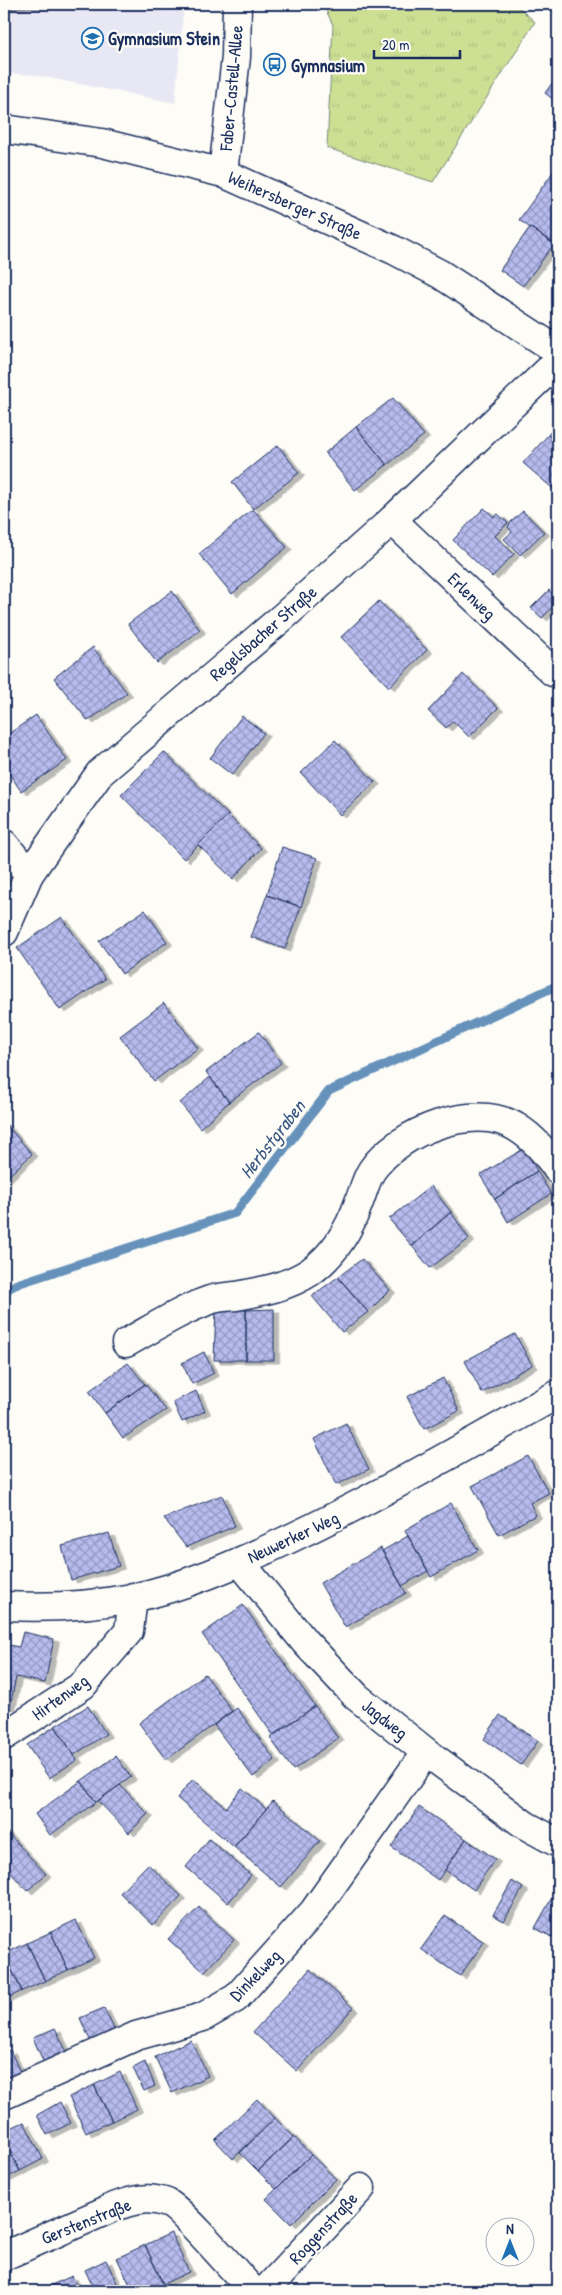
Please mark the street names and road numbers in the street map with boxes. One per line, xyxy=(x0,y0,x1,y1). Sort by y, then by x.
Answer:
street label: Faber-Castell-Allee xyxy=(213,24,249,153)
street label: Weihersberger Straße xyxy=(224,164,366,246)
street label: Erlenweg xyxy=(442,567,502,625)
street label: Regelsbacher Straße xyxy=(204,579,322,687)
street label: Neuwerker Weg xyxy=(243,1505,343,1569)
street label: Hirtenweg xyxy=(27,1668,93,1726)
street label: Jagdweg xyxy=(357,1693,413,1745)
street label: Dinkelweg xyxy=(224,1943,286,2007)
street label: Roggenstraße xyxy=(283,2186,363,2270)
street label: Gerstenstraße xyxy=(37,2192,135,2250)

